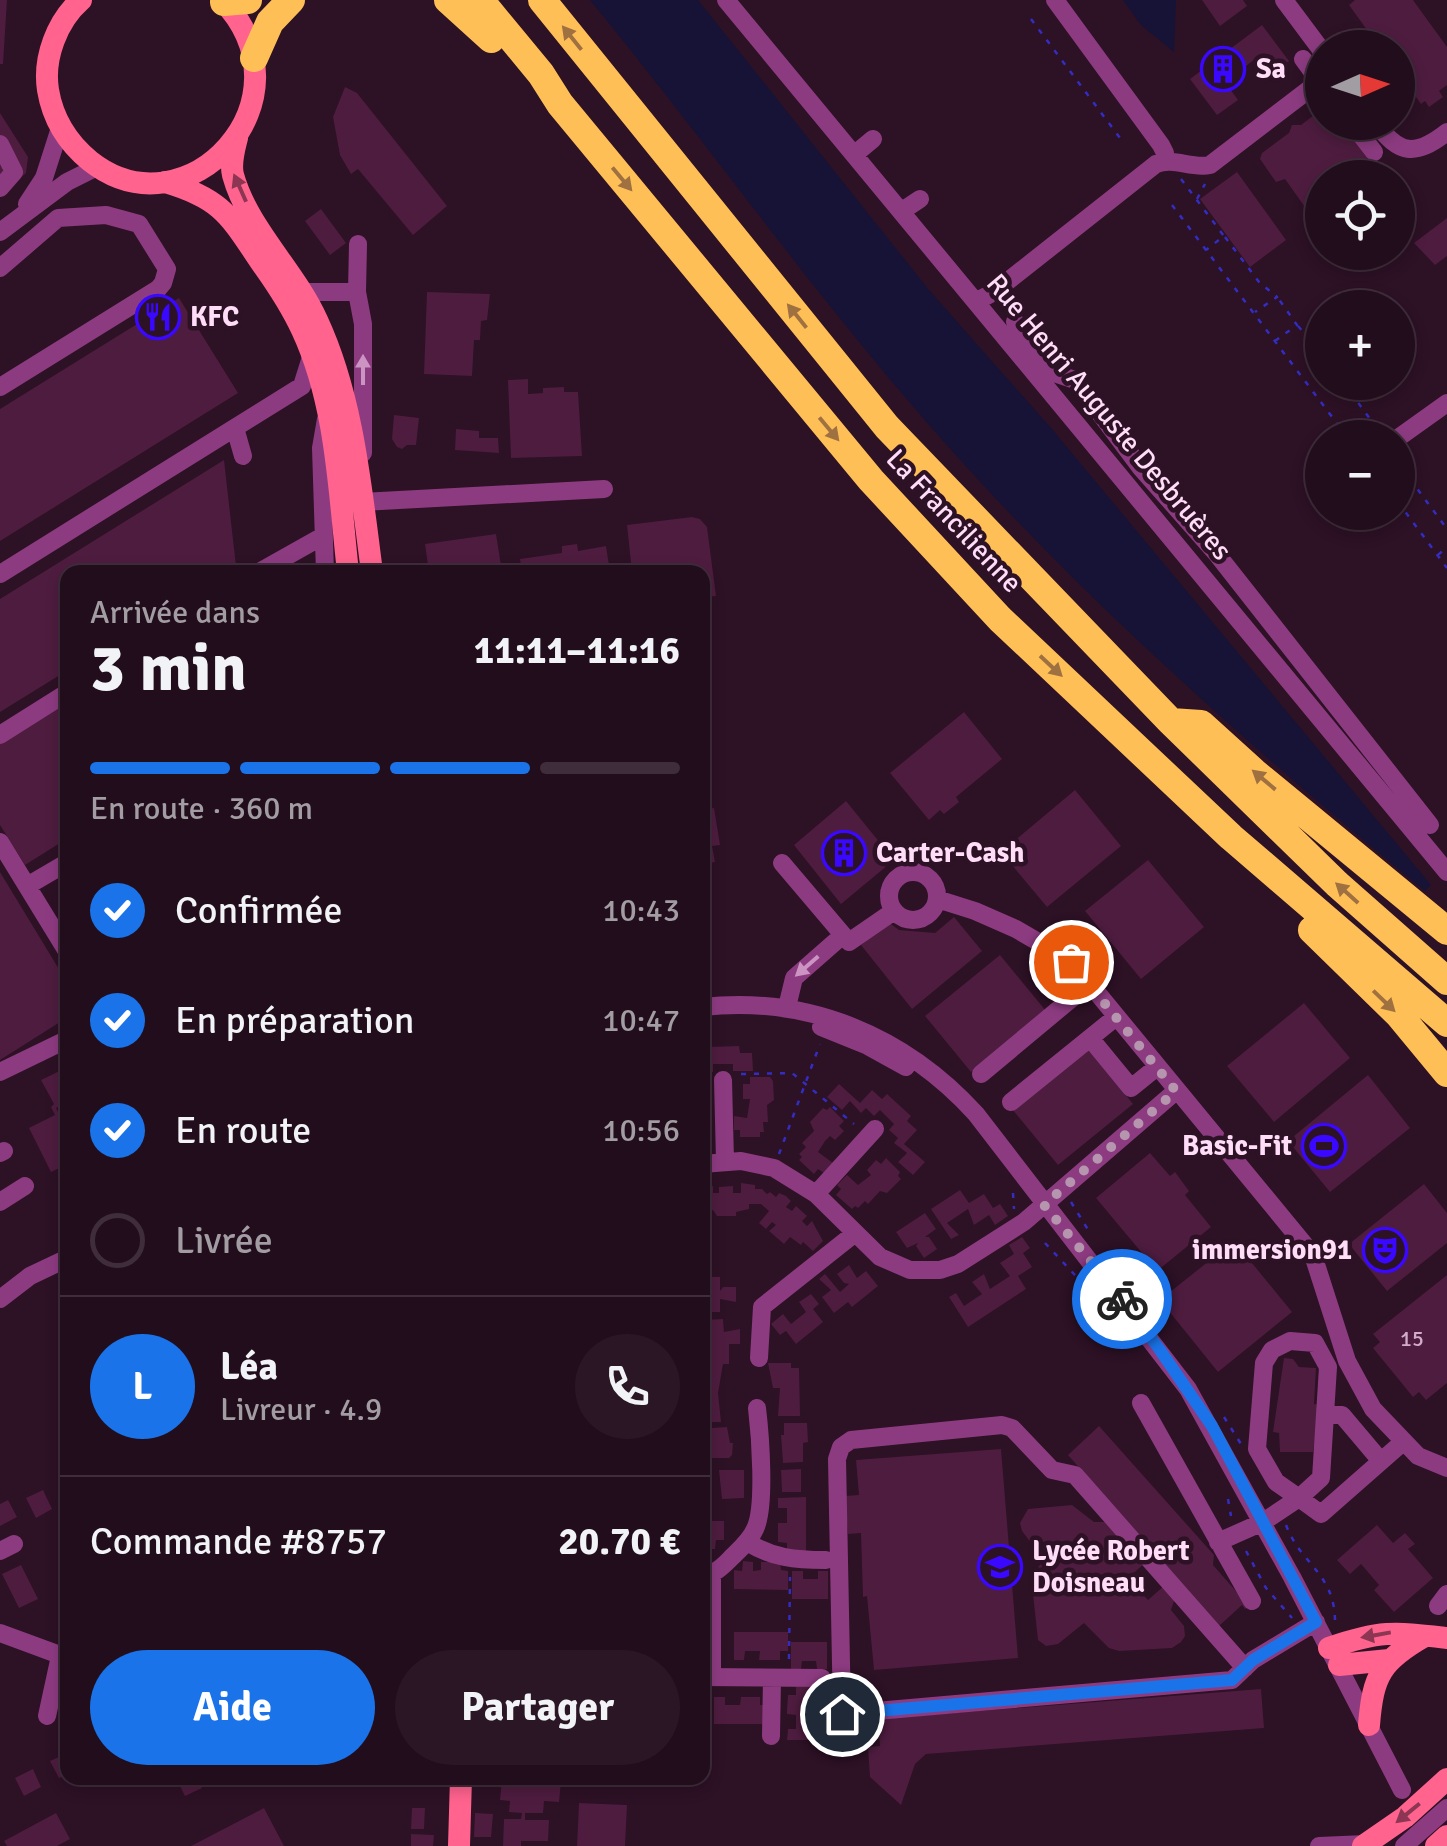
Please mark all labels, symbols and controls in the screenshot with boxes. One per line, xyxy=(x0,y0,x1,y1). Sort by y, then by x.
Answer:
one-way arrow xyxy=(563,25,583,51)
north arrow xyxy=(1305,30,1415,140)
map controls xyxy=(1305,30,1415,530)
building icon: Sa xyxy=(1200,46,1246,92)
place label: Sa xyxy=(1256,52,1286,86)
button: locate xyxy=(1305,160,1415,270)
one-way arrow xyxy=(611,166,632,191)
one-way arrow xyxy=(232,173,248,203)
street label: Rue Henri Auguste Desbruères xyxy=(979,267,1239,567)
button: + xyxy=(1305,290,1415,400)
restaurant icon: KFC xyxy=(135,294,181,340)
place label: KFC xyxy=(190,300,239,334)
one-way arrow xyxy=(787,303,808,328)
one-way arrow xyxy=(355,353,371,385)
one-way arrow xyxy=(817,417,839,442)
button: − xyxy=(1305,420,1415,530)
street label: La Francilienne xyxy=(879,442,1029,600)
text: Arrivée dans xyxy=(90,593,260,632)
text: 11:11–11:16 xyxy=(474,627,680,674)
text: 3 min xyxy=(90,629,247,709)
one-way arrow xyxy=(1038,654,1062,677)
one-way arrow xyxy=(1251,770,1276,791)
text: En route · 360 m xyxy=(90,789,313,828)
building icon: Carter-Cash xyxy=(821,830,867,876)
place label: Carter-Cash xyxy=(876,836,1024,870)
icon: check xyxy=(90,883,145,938)
one-way arrow xyxy=(1335,883,1360,905)
text: Confirmée xyxy=(175,887,343,934)
text: 10:43 xyxy=(602,891,680,930)
pin xyxy=(1029,920,1114,1005)
icon: bag xyxy=(1044,935,1099,990)
one-way arrow xyxy=(795,955,820,977)
one-way arrow xyxy=(1372,988,1396,1012)
icon: check xyxy=(90,993,145,1048)
text: En préparation xyxy=(175,997,414,1044)
text: 10:47 xyxy=(602,1001,680,1040)
icon: check xyxy=(90,1103,145,1158)
text: En route xyxy=(175,1107,311,1154)
text: 10:56 xyxy=(602,1111,680,1150)
sports icon: Basic-Fit xyxy=(1301,1123,1347,1169)
place label: Basic-Fit xyxy=(1182,1129,1293,1163)
text: Livrée xyxy=(175,1217,273,1264)
theatre icon: immersion91 xyxy=(1362,1227,1408,1273)
place label: immersion91 xyxy=(1192,1233,1352,1267)
courier xyxy=(1072,1249,1172,1349)
icon: bike xyxy=(1095,1272,1150,1327)
house number: 15 xyxy=(1400,1325,1424,1352)
button: phone xyxy=(575,1334,680,1439)
text: Léa xyxy=(220,1343,278,1390)
text: L xyxy=(133,1363,152,1410)
text: Livreur · 4.9 xyxy=(220,1390,382,1429)
text: Commande #8757 xyxy=(90,1518,387,1565)
text: 20.70 € xyxy=(558,1518,680,1565)
place label: Lycée Robert Doisneau xyxy=(1032,1534,1190,1600)
school or university icon: Lycée Robert Doisneau xyxy=(977,1544,1023,1590)
one-way arrow xyxy=(1360,1628,1392,1643)
button: Aide xyxy=(90,1650,375,1765)
button: Partager xyxy=(395,1650,680,1765)
pin xyxy=(800,1672,885,1757)
icon: home xyxy=(815,1687,870,1742)
one-way arrow xyxy=(1395,1802,1420,1823)

